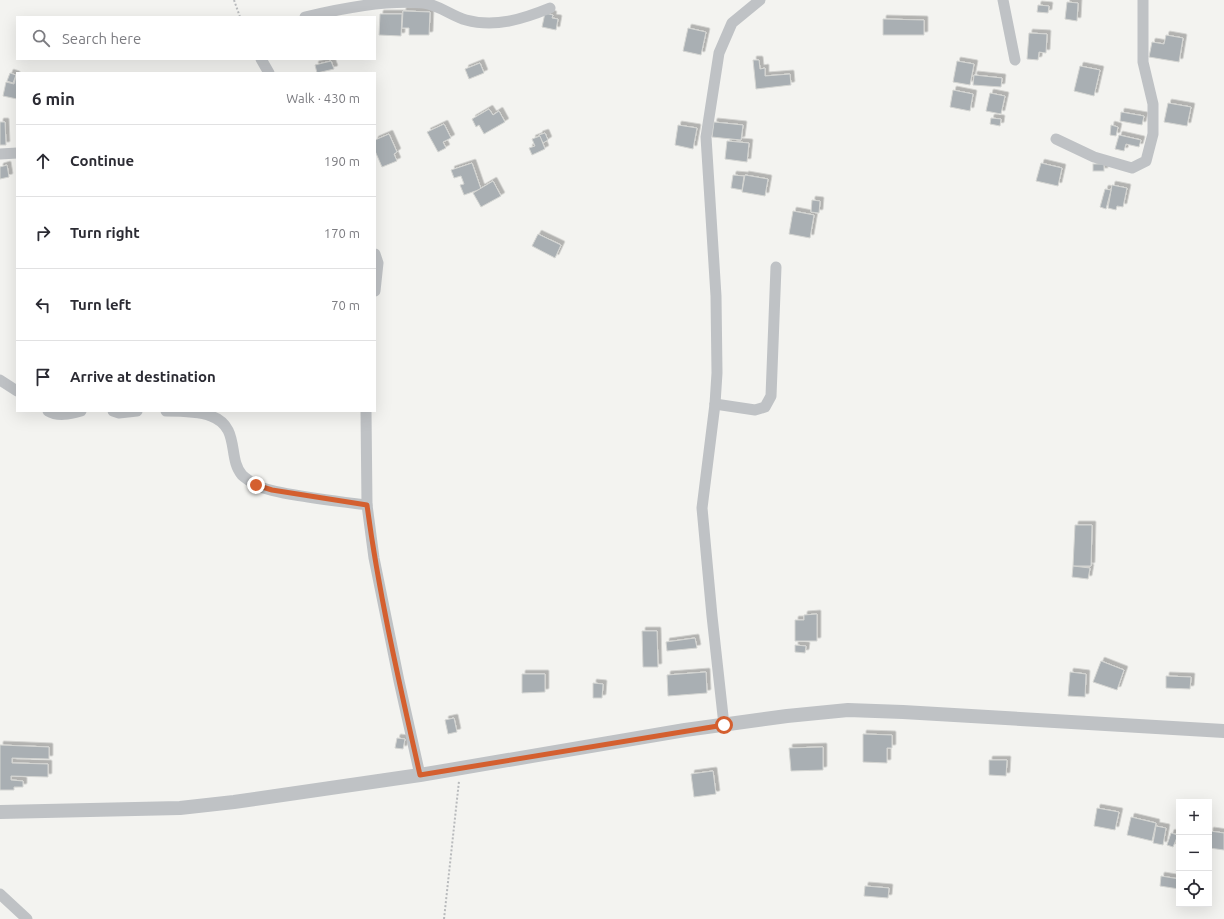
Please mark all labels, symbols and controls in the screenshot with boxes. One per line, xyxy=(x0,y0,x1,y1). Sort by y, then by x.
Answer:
search box xyxy=(16,16,376,60)
icon: search xyxy=(30,27,52,49)
text: Search here xyxy=(62,30,141,47)
text: 6 min xyxy=(32,89,75,108)
text: Walk · 430 m xyxy=(286,91,360,105)
icon: ahead xyxy=(32,150,54,172)
text: Continue xyxy=(70,152,134,169)
text: 190 m xyxy=(324,154,360,168)
icon: right xyxy=(32,222,54,244)
text: Turn right xyxy=(70,224,140,241)
text: 170 m xyxy=(324,226,360,240)
icon: left xyxy=(32,294,54,316)
text: Turn left xyxy=(70,296,131,313)
text: 70 m xyxy=(331,298,360,312)
icon: arrive xyxy=(32,366,54,388)
text: Arrive at destination xyxy=(70,368,216,385)
route end xyxy=(247,476,265,494)
route start xyxy=(715,716,733,734)
map controls xyxy=(1176,799,1212,907)
button: + xyxy=(1176,799,1212,835)
button: − xyxy=(1176,835,1212,871)
button: locate xyxy=(1176,871,1212,907)

